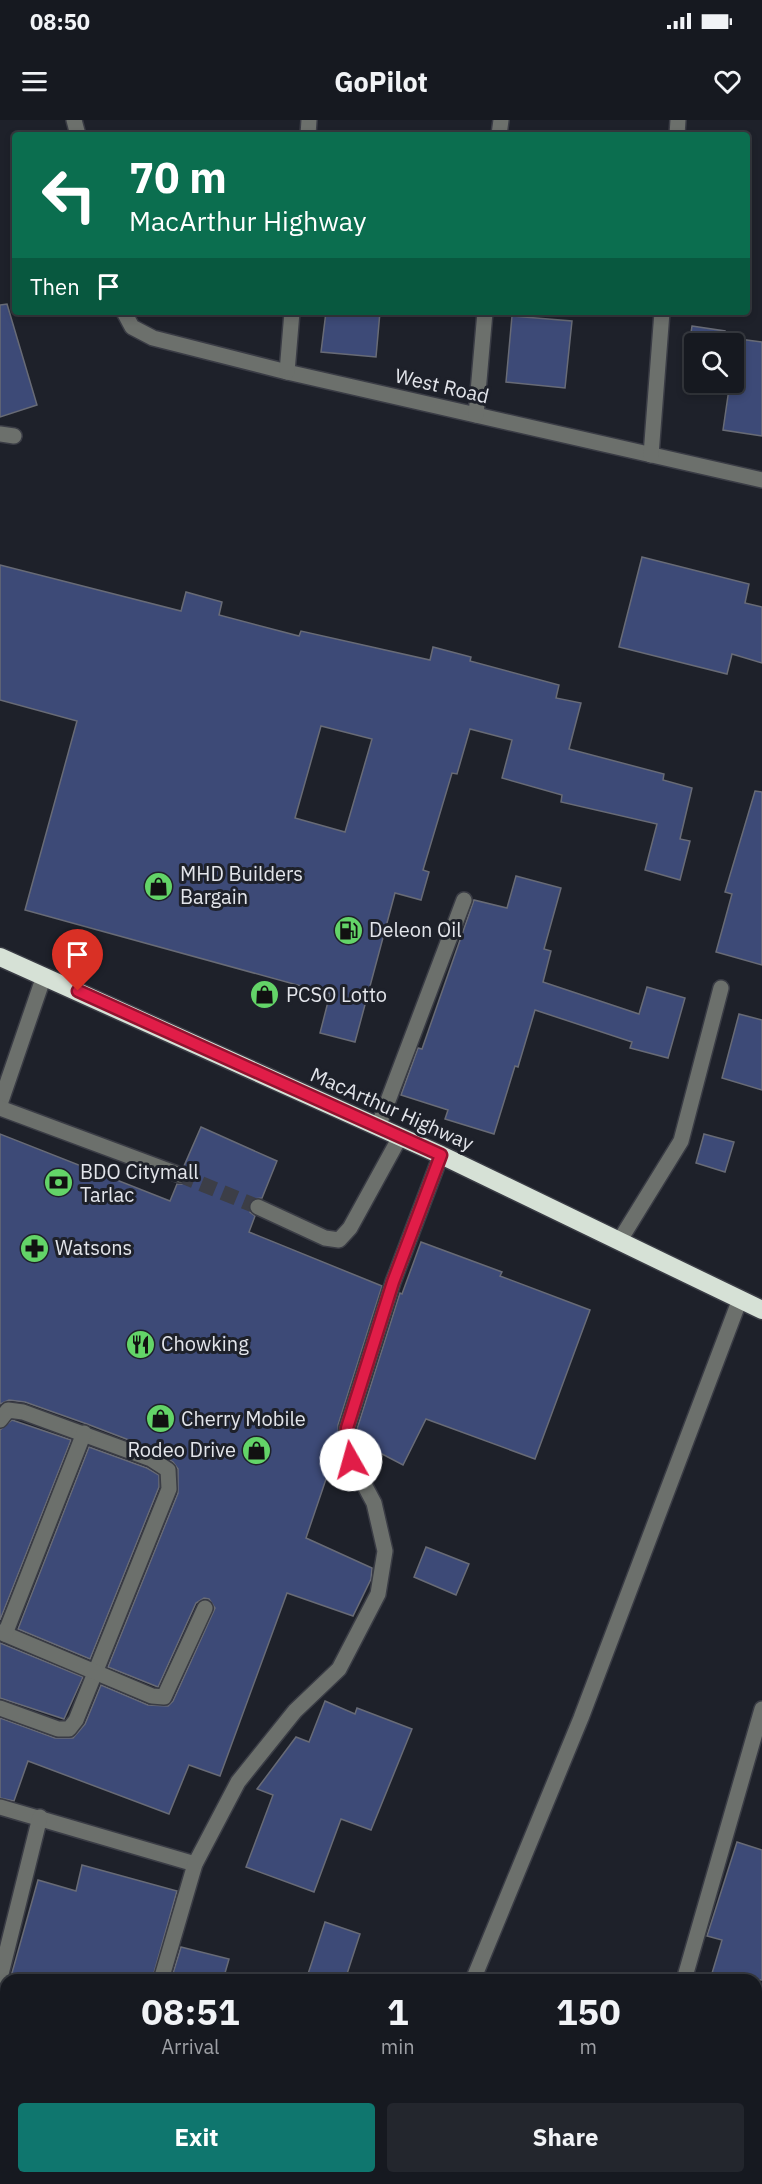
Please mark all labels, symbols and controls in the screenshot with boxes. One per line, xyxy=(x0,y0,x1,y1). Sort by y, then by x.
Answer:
text: 08:50 xyxy=(30,7,90,36)
text: GoPilot xyxy=(334,64,428,99)
icon: menu xyxy=(18,65,51,98)
icon: heart xyxy=(711,65,744,98)
text: 70 m xyxy=(129,150,227,205)
icon: left xyxy=(30,156,108,234)
text: MacArthur Highway xyxy=(129,203,366,238)
icon: arrive xyxy=(92,270,125,303)
text: Then xyxy=(30,272,80,301)
map controls xyxy=(684,333,744,393)
button: search xyxy=(684,333,744,393)
street label: West Road xyxy=(392,362,492,409)
place label: MHD Builders Bargain xyxy=(180,860,303,910)
shop icon: MHD Builders Bargain xyxy=(143,870,175,902)
fuel station icon: Deleon Oil xyxy=(332,914,364,946)
place label: Deleon Oil xyxy=(369,916,462,943)
pin xyxy=(52,929,103,991)
icon: arrive xyxy=(61,938,94,971)
shop icon: PCSO Lotto xyxy=(249,979,281,1011)
place label: PCSO Lotto xyxy=(286,981,387,1008)
street label: MacArthur Highway xyxy=(306,1060,478,1157)
place label: BDO Citymall Tarlac xyxy=(80,1158,199,1208)
bank icon: BDO Citymall Tarlac xyxy=(43,1167,75,1199)
pharmacy icon: Watsons xyxy=(18,1232,50,1264)
place label: Watsons xyxy=(55,1234,132,1261)
restaurant icon: Chowking xyxy=(124,1328,156,1360)
place label: Chowking xyxy=(161,1330,249,1357)
shop icon: Cherry Mobile xyxy=(144,1403,176,1435)
place label: Cherry Mobile xyxy=(181,1405,306,1432)
position arrow xyxy=(319,1428,383,1492)
shop icon: Rodeo Drive xyxy=(241,1434,273,1466)
place label: Rodeo Drive xyxy=(127,1436,236,1463)
text: 08:51 xyxy=(141,1988,240,2035)
text: 1 xyxy=(387,1988,409,2035)
text: 150 xyxy=(556,1988,621,2035)
text: Arrival xyxy=(161,2033,220,2060)
text: min xyxy=(381,2033,415,2060)
text: m xyxy=(580,2033,597,2060)
button: Exit xyxy=(18,2103,375,2172)
button: Share xyxy=(387,2103,744,2172)

